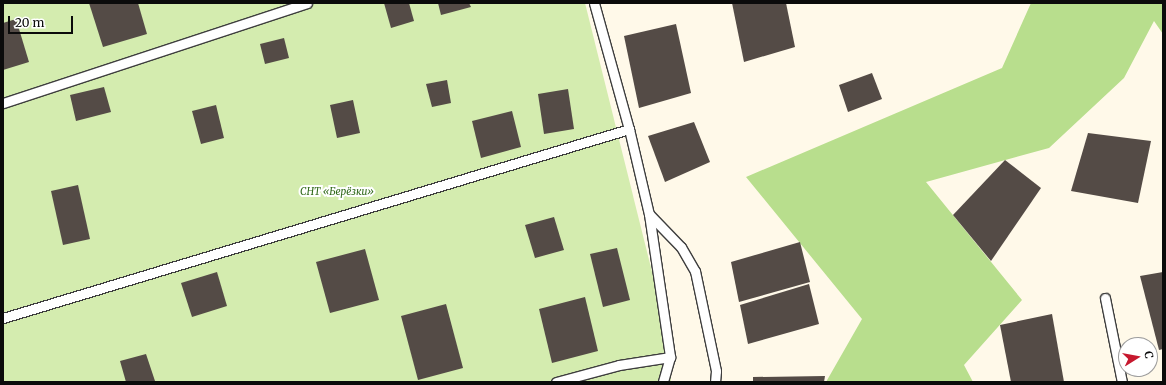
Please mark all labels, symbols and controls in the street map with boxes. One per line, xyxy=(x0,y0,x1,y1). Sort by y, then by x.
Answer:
scale bar xyxy=(10,8,75,34)
text: 20 m xyxy=(15,15,44,30)
park label: СНТ «Берёзки» xyxy=(300,186,374,198)
north arrow xyxy=(1118,337,1158,377)
text: С xyxy=(1141,350,1156,360)

